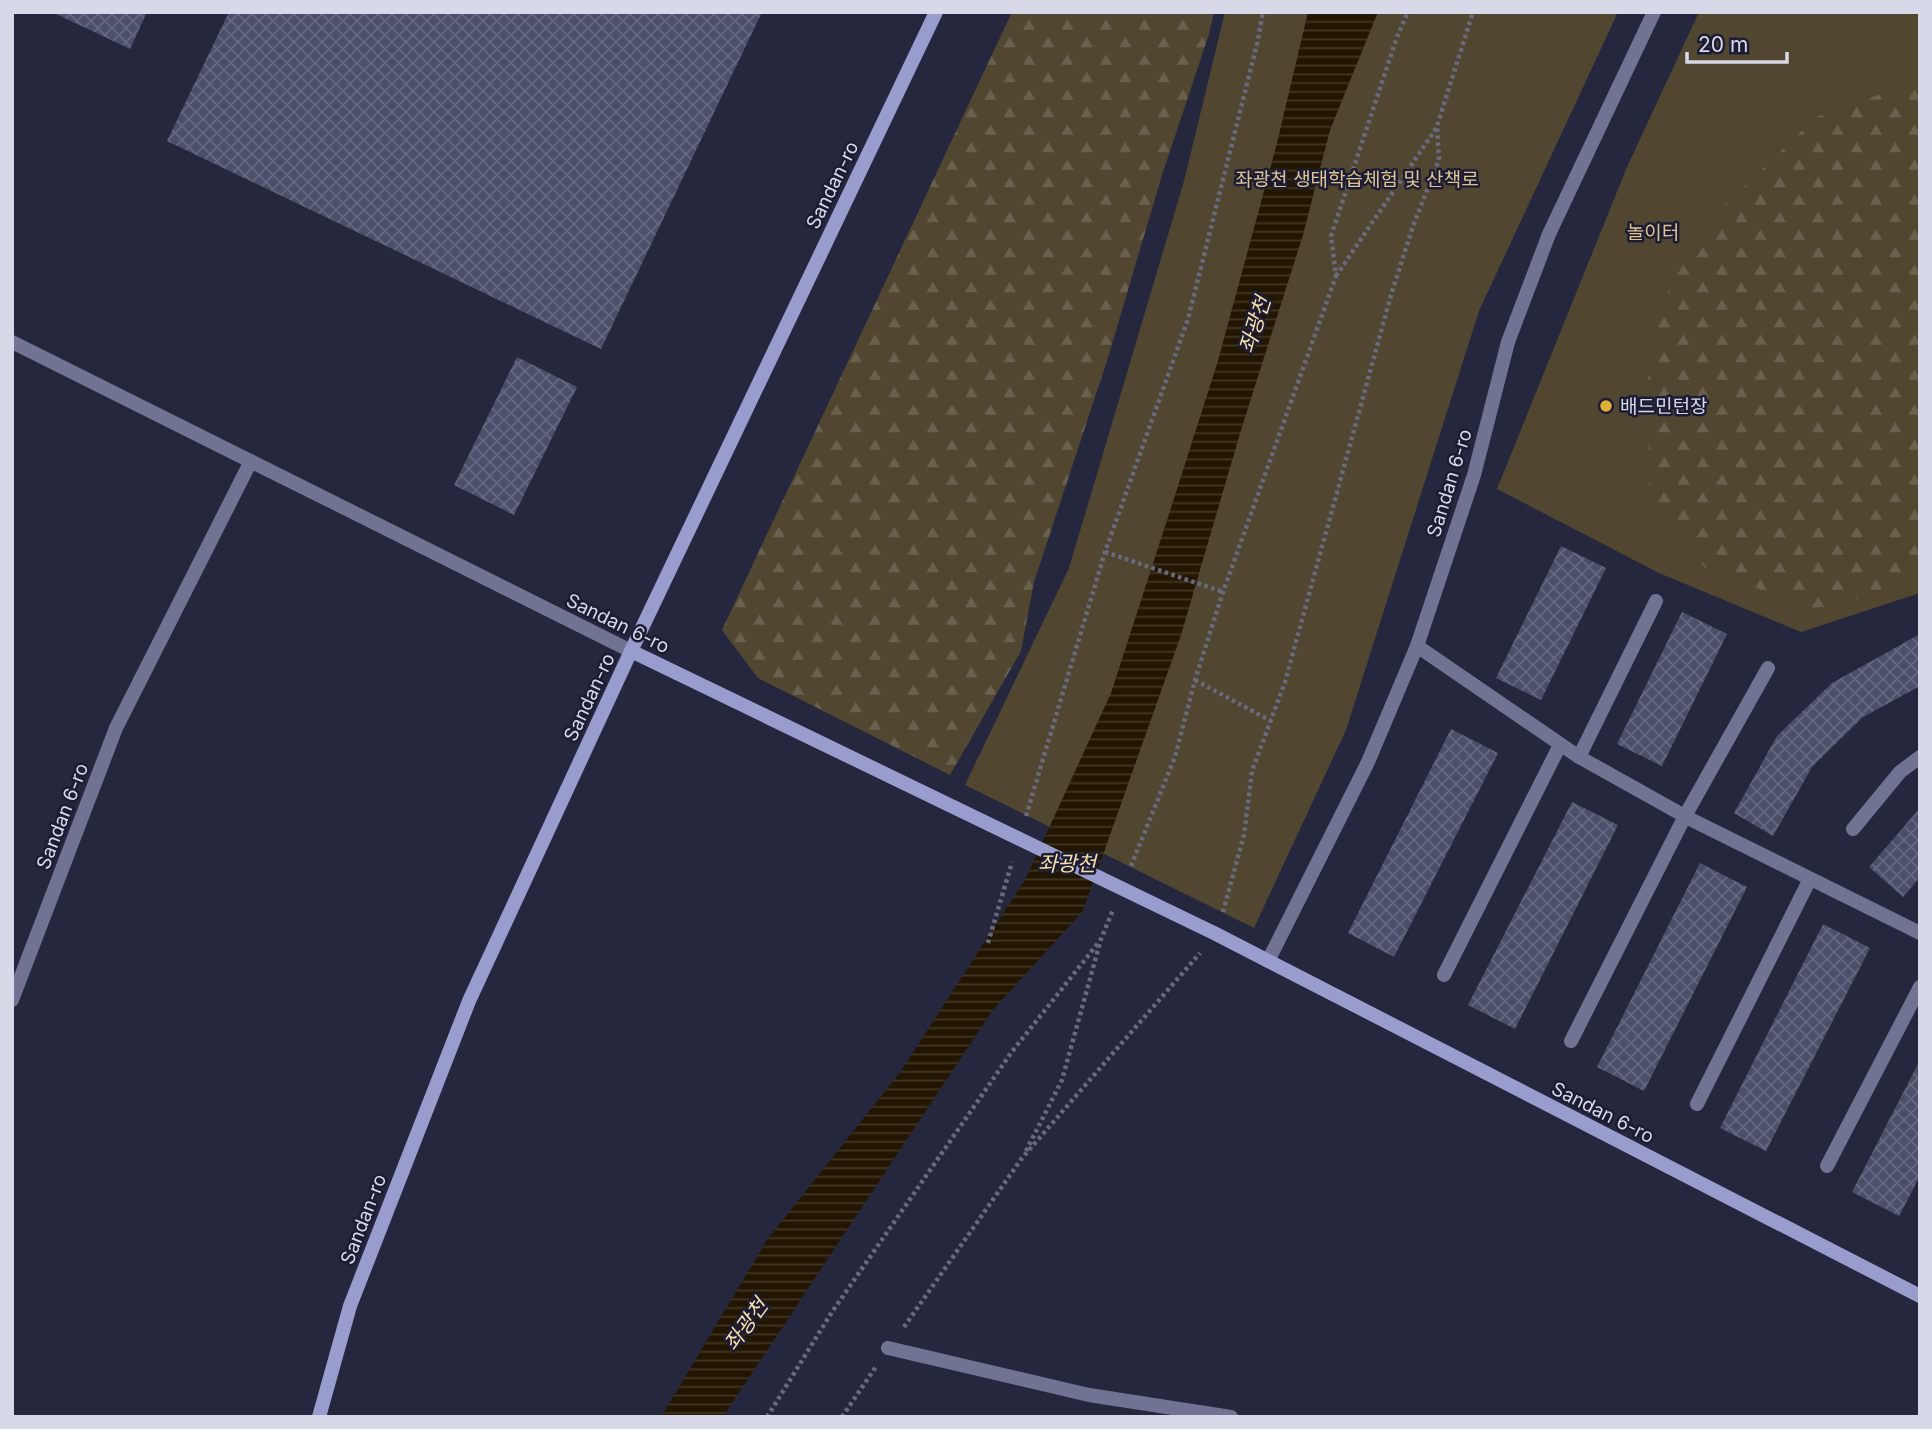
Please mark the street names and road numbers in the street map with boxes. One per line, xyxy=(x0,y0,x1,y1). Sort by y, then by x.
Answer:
street label: Sandan-ro xyxy=(801,138,864,233)
street label: Sandan 6-ro xyxy=(1422,426,1477,540)
street label: Sandan 6-ro xyxy=(563,589,673,658)
street label: Sandan-ro xyxy=(559,649,620,745)
street label: Sandan 6-ro xyxy=(32,760,93,872)
street label: Sandan 6-ro xyxy=(1548,1077,1658,1148)
street label: Sandan-ro xyxy=(336,1171,391,1267)

